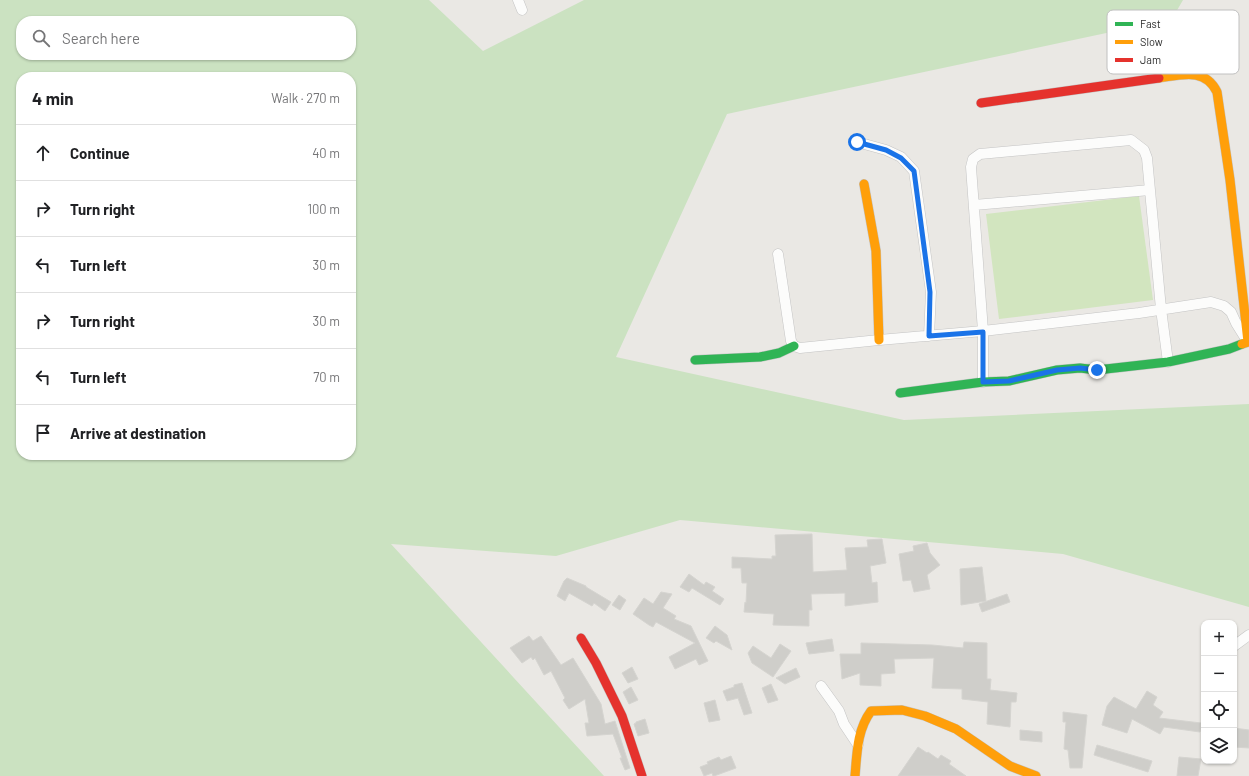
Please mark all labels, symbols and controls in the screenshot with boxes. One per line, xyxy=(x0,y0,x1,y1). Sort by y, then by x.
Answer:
legend xyxy=(1107,10,1239,74)
search box xyxy=(16,16,356,60)
text: Fast xyxy=(1140,17,1161,30)
icon: search xyxy=(30,27,52,49)
text: Search here xyxy=(62,29,140,47)
text: Slow xyxy=(1140,35,1163,48)
text: Jam xyxy=(1140,53,1161,66)
text: 4 min xyxy=(32,88,74,108)
text: Walk · 270 m xyxy=(271,90,340,106)
route start xyxy=(848,133,866,151)
icon: ahead xyxy=(32,142,54,164)
text: Continue xyxy=(70,144,130,162)
text: 40 m xyxy=(312,145,340,161)
icon: right xyxy=(32,198,54,220)
text: Turn right xyxy=(70,200,135,218)
text: 100 m xyxy=(307,201,340,217)
icon: left xyxy=(32,254,54,276)
text: Turn left xyxy=(70,256,126,274)
text: 30 m xyxy=(313,257,340,273)
icon: right xyxy=(32,310,54,332)
text: Turn right xyxy=(70,312,135,330)
text: 30 m xyxy=(313,313,340,329)
route end xyxy=(1088,361,1106,379)
icon: left xyxy=(32,366,54,388)
text: Turn left xyxy=(70,368,126,386)
text: 70 m xyxy=(313,369,340,385)
icon: arrive xyxy=(32,422,54,444)
text: Arrive at destination xyxy=(70,424,206,442)
map controls xyxy=(1201,620,1237,764)
button: + xyxy=(1201,620,1237,656)
button: − xyxy=(1201,656,1237,692)
button: locate xyxy=(1201,692,1237,728)
button: layers xyxy=(1201,728,1237,764)

